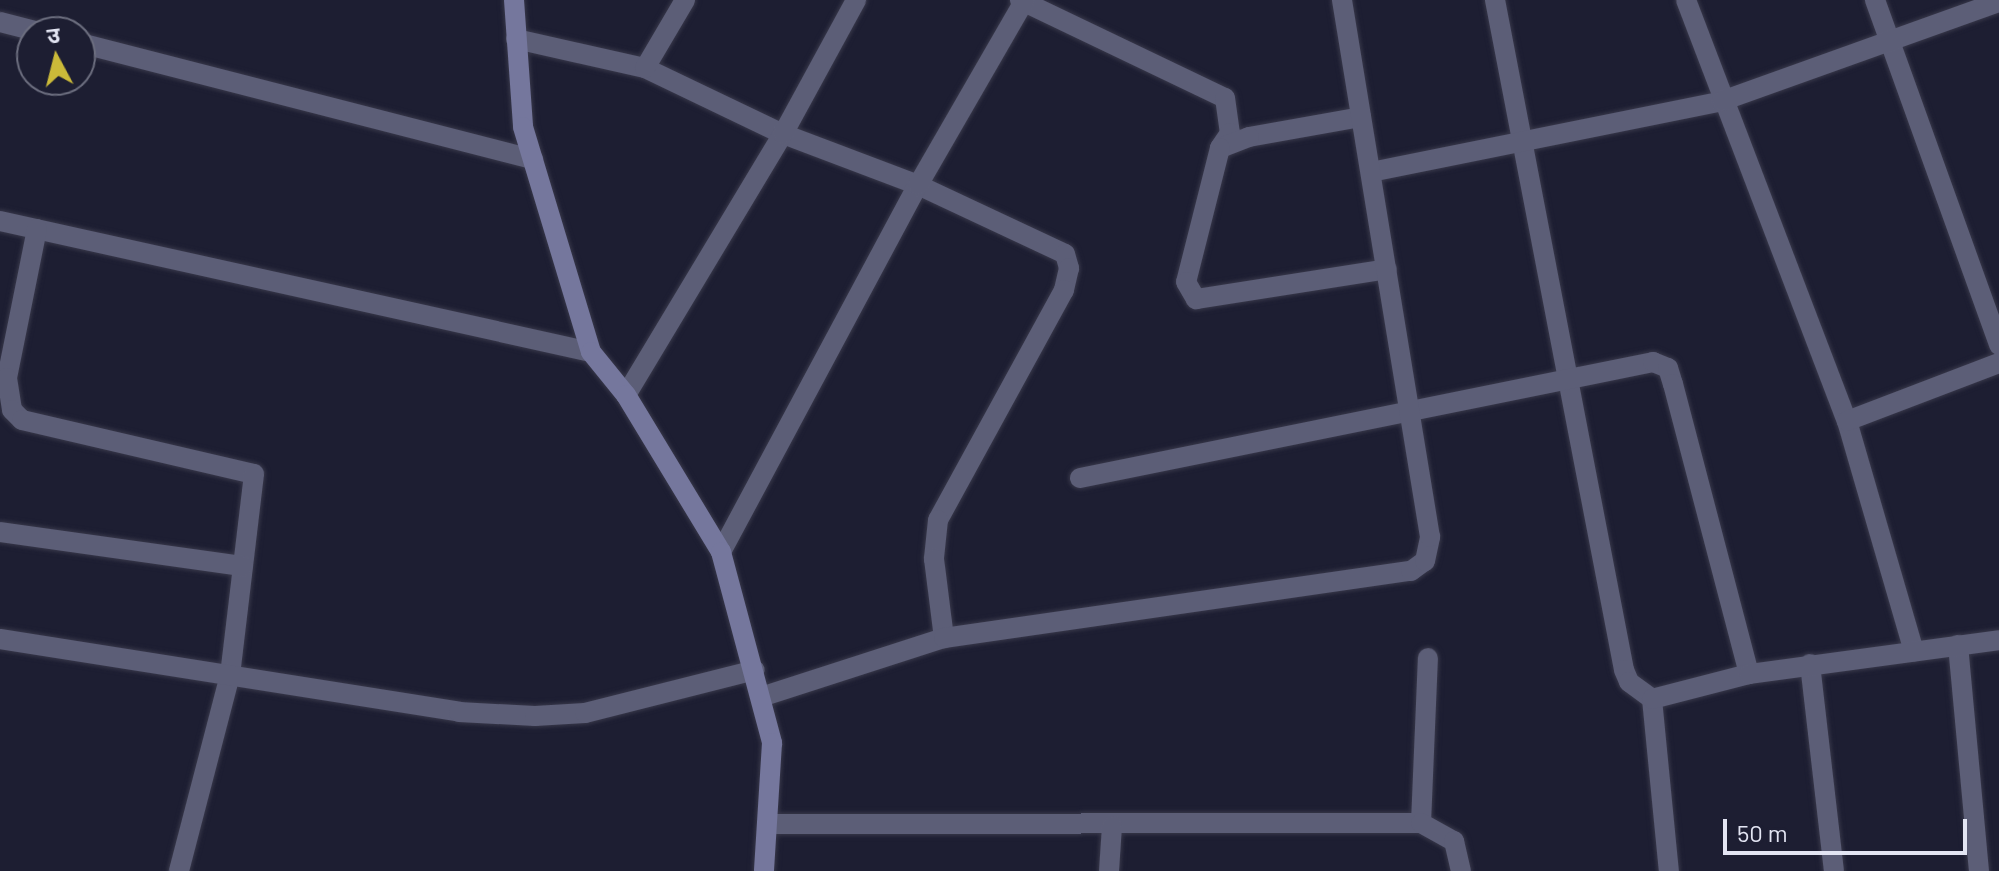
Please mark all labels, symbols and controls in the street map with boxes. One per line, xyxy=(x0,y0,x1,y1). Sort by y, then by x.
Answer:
north arrow xyxy=(16,16,96,96)
text: उ xyxy=(45,20,61,48)
scale bar xyxy=(1727,803,1971,853)
text: 50 m xyxy=(1737,818,1788,847)

